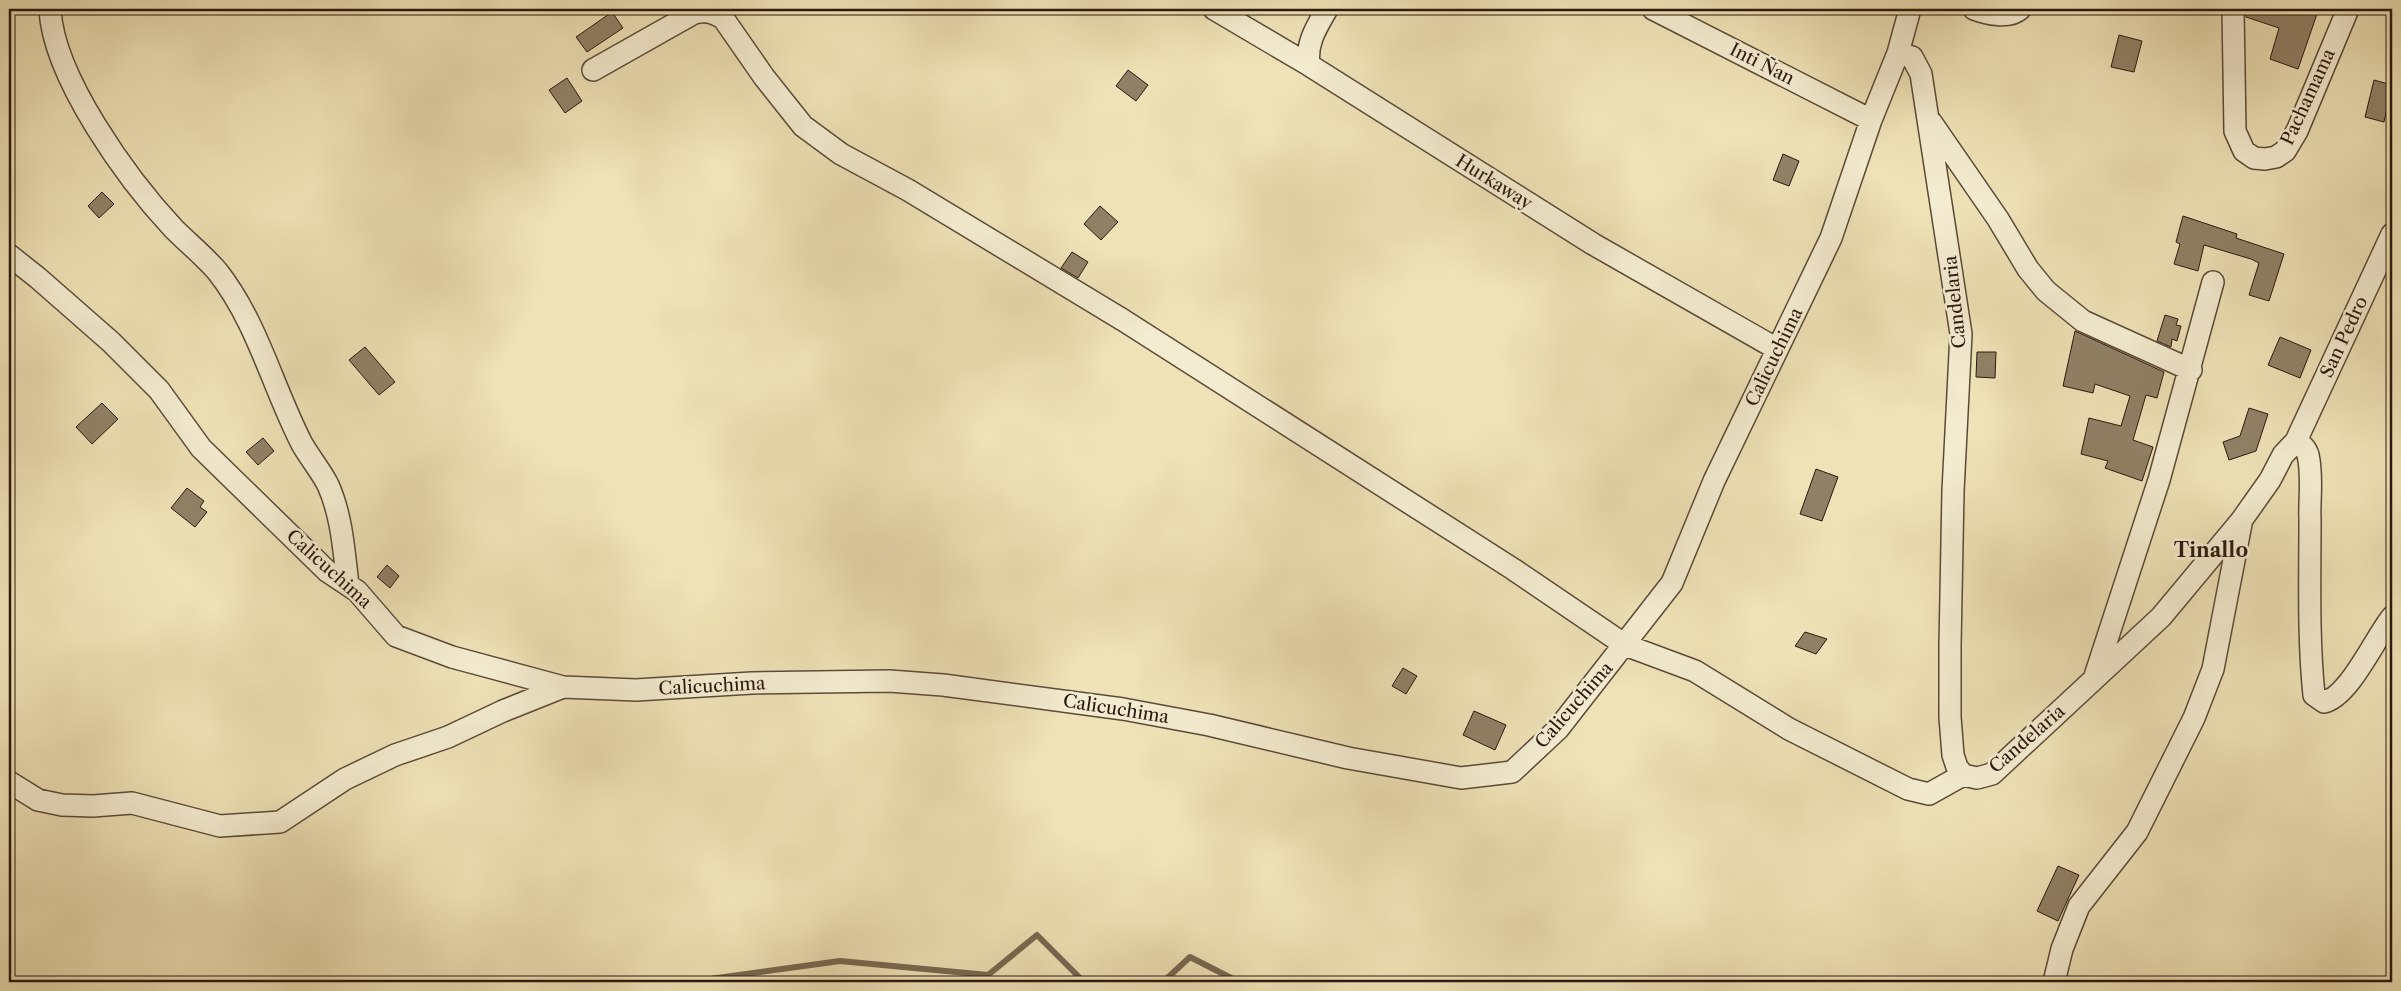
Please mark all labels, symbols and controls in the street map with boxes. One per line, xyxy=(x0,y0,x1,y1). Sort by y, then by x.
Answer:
street label: Inti Ñan xyxy=(1726,37,1799,90)
street label: Pachamama xyxy=(2276,45,2340,149)
street label: Hurkaway xyxy=(1452,150,1537,215)
street label: Candelaria xyxy=(1939,254,1971,349)
street label: San Pedro xyxy=(2316,293,2372,381)
street label: Calicuchima xyxy=(1741,304,1808,410)
street label: Calicuchima xyxy=(282,525,377,613)
district label: Tinallo xyxy=(2174,538,2248,562)
street label: Calicuchima xyxy=(1531,657,1618,753)
street label: Calicuchima xyxy=(658,672,767,700)
street label: Calicuchima xyxy=(1061,690,1171,728)
street label: Candelaria xyxy=(1985,700,2070,778)

